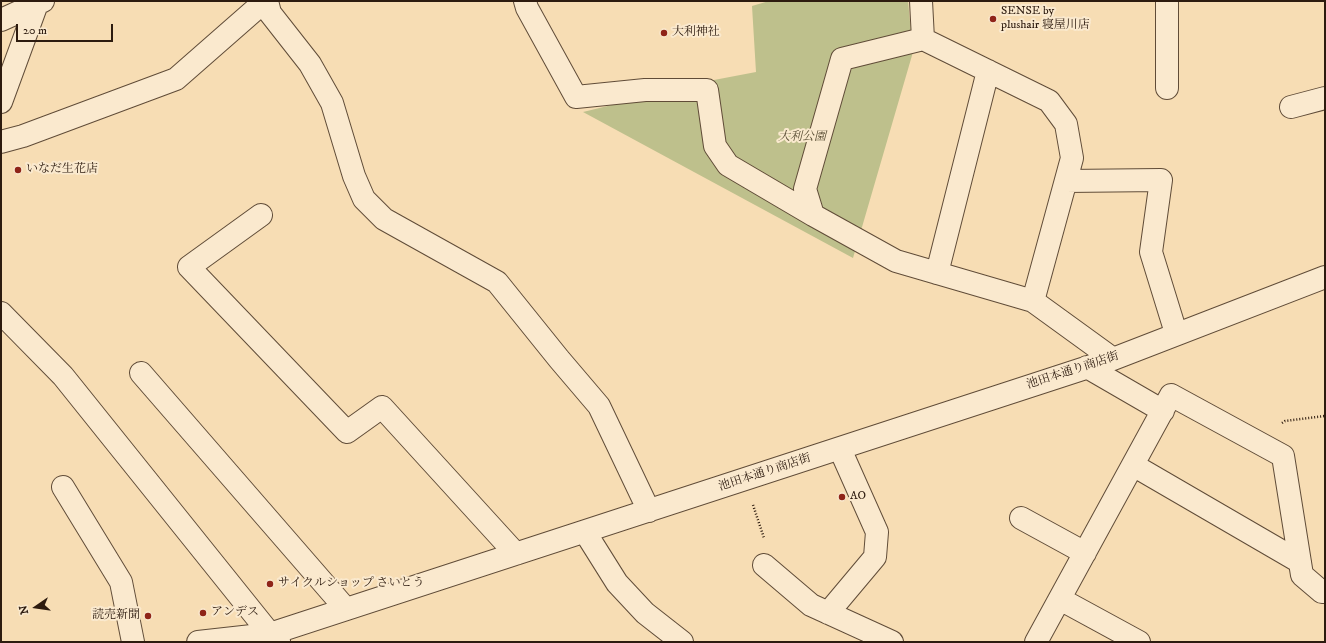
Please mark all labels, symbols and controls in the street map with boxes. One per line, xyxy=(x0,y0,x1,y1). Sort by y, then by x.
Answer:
place label: SENSE by plushair 寝屋川店 xyxy=(1001,5,1090,33)
marker: SENSE by plushair 寝屋川店 xyxy=(988,14,998,24)
scale bar xyxy=(18,16,115,42)
text: 20 m xyxy=(23,23,47,38)
place label: 大利神社 xyxy=(672,26,720,40)
marker: 大利神社 xyxy=(659,28,669,38)
park label: 大利公園 xyxy=(778,131,826,145)
place label: いなだ生花店 xyxy=(26,163,98,177)
marker: いなだ生花店 xyxy=(13,165,23,175)
street label: 池田本通り商店街 xyxy=(1025,349,1121,393)
street label: 池田本通り商店街 xyxy=(717,451,813,495)
place label: AO xyxy=(850,490,866,504)
marker: AO xyxy=(837,492,847,502)
place label: サイクルショップ さいとう xyxy=(278,577,425,591)
marker: サイクルショップ さいとう xyxy=(265,579,275,589)
north arrow xyxy=(16,587,56,627)
text: N xyxy=(16,604,32,616)
place label: アンデス xyxy=(211,606,259,620)
marker: アンデス xyxy=(198,608,208,618)
place label: 読売新聞 xyxy=(92,609,140,623)
marker: 読売新聞 xyxy=(143,611,153,621)

